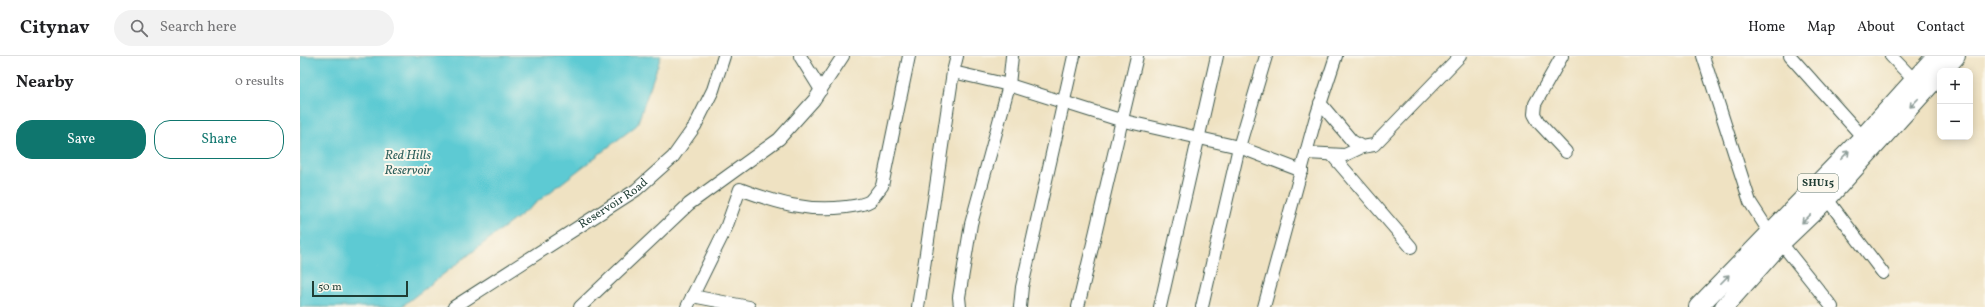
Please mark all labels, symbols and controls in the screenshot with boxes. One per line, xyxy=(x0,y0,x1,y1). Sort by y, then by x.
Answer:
search box xyxy=(114,10,394,46)
text: Citynav xyxy=(20,15,90,41)
icon: search xyxy=(128,17,150,39)
text: Search here xyxy=(160,17,237,38)
text: Home xyxy=(1748,18,1785,37)
text: Map xyxy=(1807,18,1835,37)
text: About xyxy=(1857,18,1895,37)
text: Contact xyxy=(1917,18,1965,37)
map controls xyxy=(1937,68,1973,140)
button: + xyxy=(1937,68,1973,104)
text: Nearby xyxy=(16,71,74,94)
text: 0 results xyxy=(235,73,284,91)
one-way arrow xyxy=(1909,98,1919,108)
button: − xyxy=(1937,104,1973,140)
button: Save xyxy=(16,120,146,159)
button: Share xyxy=(154,120,284,159)
water label: Red Hills Reservoir xyxy=(384,147,432,180)
one-way arrow xyxy=(1840,151,1849,161)
road number: SHU15 xyxy=(1798,174,1838,192)
street label: Reservoir Road xyxy=(576,175,652,233)
one-way arrow xyxy=(1801,214,1811,224)
one-way arrow xyxy=(1720,274,1730,284)
scale bar xyxy=(312,279,408,298)
text: 50 m xyxy=(318,280,342,295)

